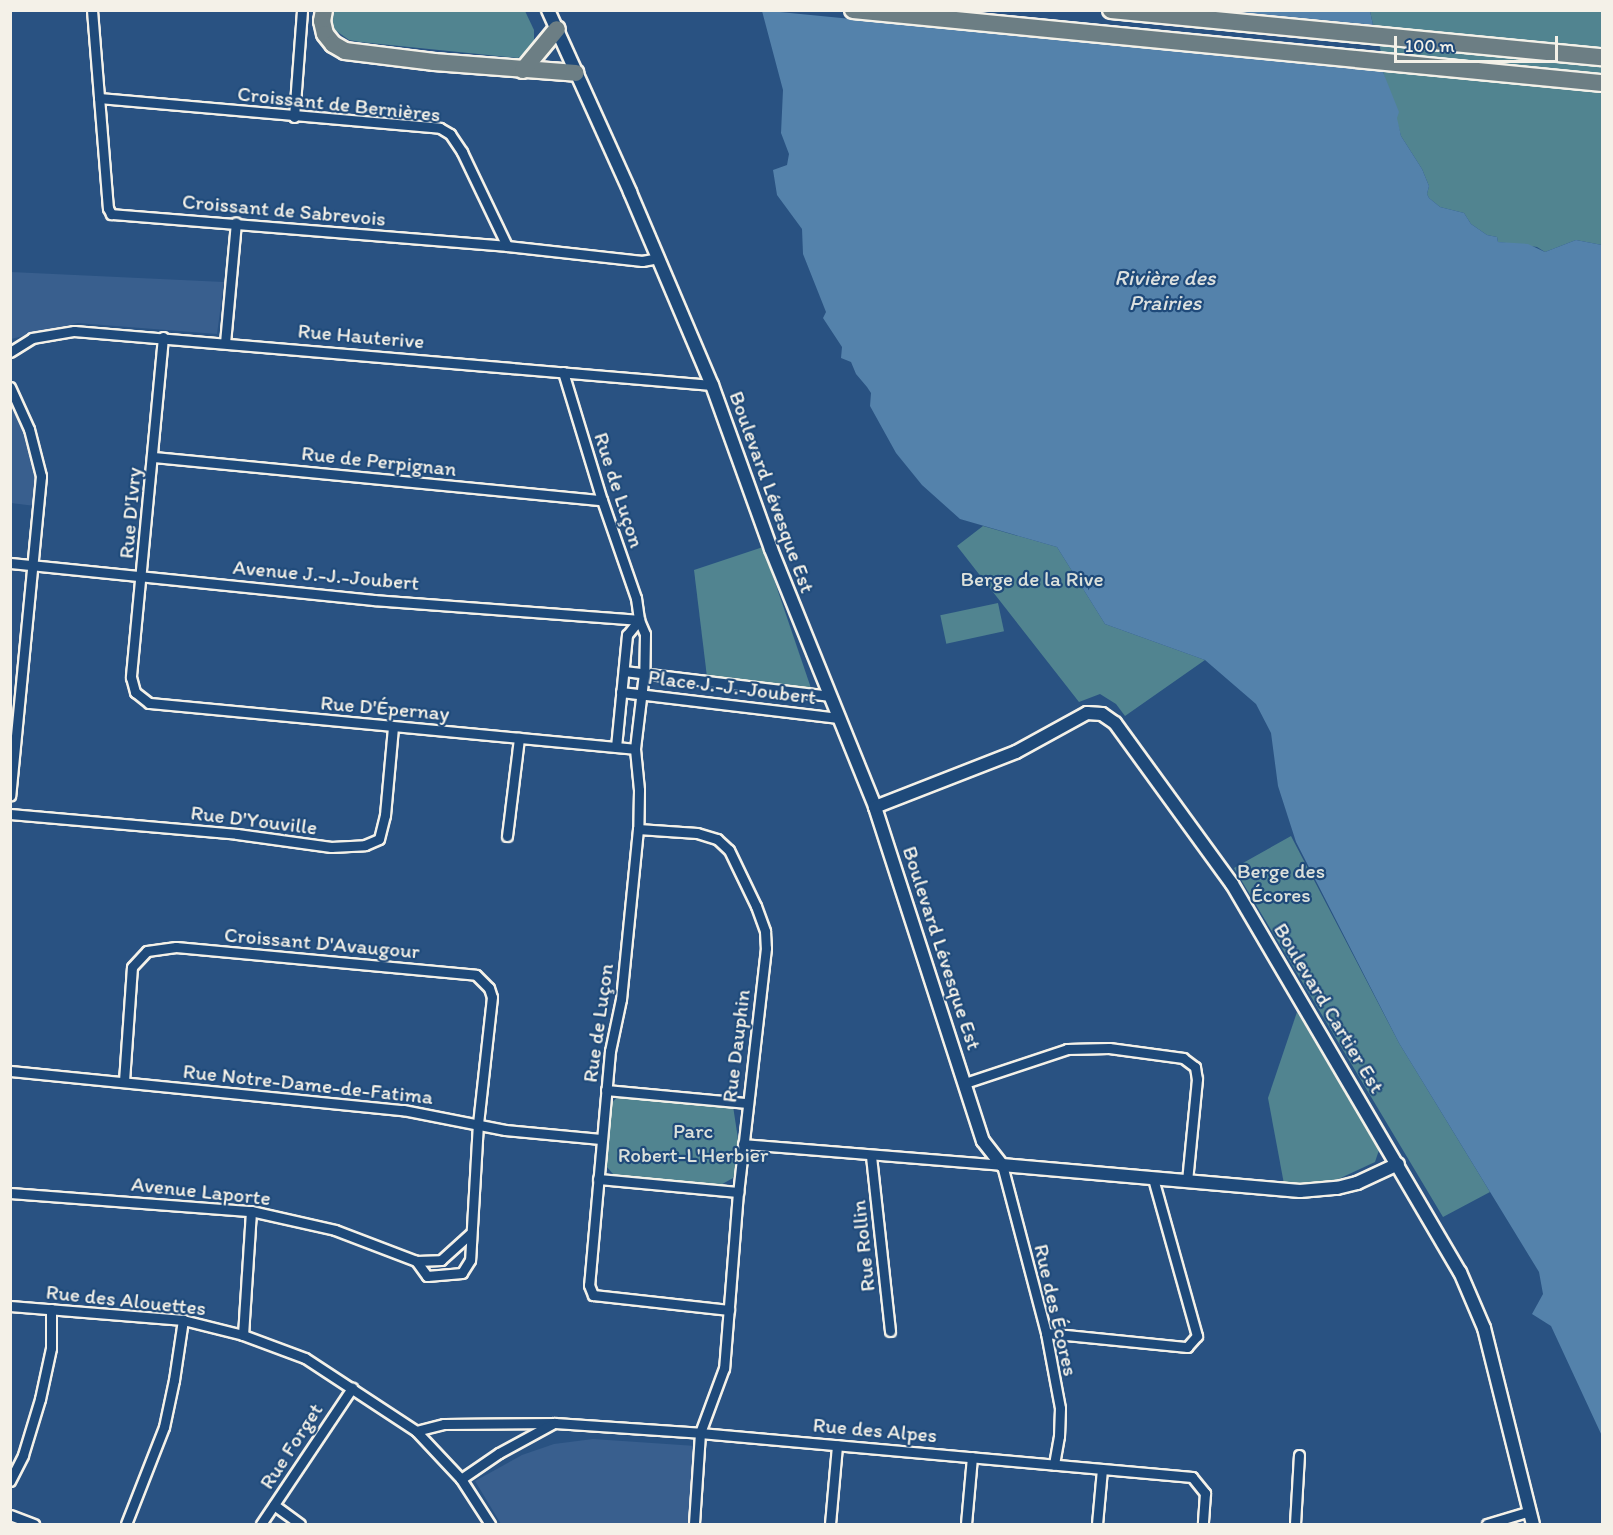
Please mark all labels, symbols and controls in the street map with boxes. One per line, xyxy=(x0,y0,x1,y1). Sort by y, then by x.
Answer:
scale bar xyxy=(1397,24,1560,62)
text: 100 m xyxy=(1405,35,1455,57)
street label: Croissant de Bernières xyxy=(236,81,442,127)
street label: Croissant de Sabrevois xyxy=(181,189,387,231)
water label: Rivière des Prairies xyxy=(1114,264,1216,316)
street label: Rue Hauterive xyxy=(297,318,425,354)
street label: Boulevard Lévesque Est xyxy=(724,388,820,596)
street label: Rue de Luçon xyxy=(589,429,649,551)
street label: Rue de Perpignan xyxy=(300,440,458,482)
street label: Rue D'Ivry xyxy=(113,466,147,560)
street label: Avenue J.-J.-Joubert xyxy=(232,554,420,596)
park label: Berge de la Rive xyxy=(961,566,1103,592)
street label: Place J.-J.-Joubert xyxy=(646,664,818,710)
street label: Rue D'Épernay xyxy=(319,690,451,726)
street label: Rue D'Youville xyxy=(189,800,319,840)
street label: Boulevard Lévesque Est xyxy=(897,843,987,1053)
park label: Berge des Écores xyxy=(1237,858,1325,908)
street label: Boulevard Cartier Est xyxy=(1268,918,1390,1098)
street label: Croissant D'Avaugour xyxy=(223,922,421,964)
street label: Rue de Luçon xyxy=(577,962,619,1084)
street label: Rue Dauphin xyxy=(717,988,755,1104)
street label: Rue Notre-Dame-de-Fatima xyxy=(182,1058,434,1110)
park label: Parc Robert-L'Herbier xyxy=(618,1118,768,1168)
street label: Avenue Laporte xyxy=(130,1171,272,1211)
street label: Rue Rollin xyxy=(846,1199,880,1293)
street label: Rue des Écores xyxy=(1029,1242,1083,1378)
street label: Rue des Alouettes xyxy=(45,1279,207,1321)
street label: Rue Forget xyxy=(254,1399,328,1493)
street label: Rue des Alpes xyxy=(812,1412,938,1448)

